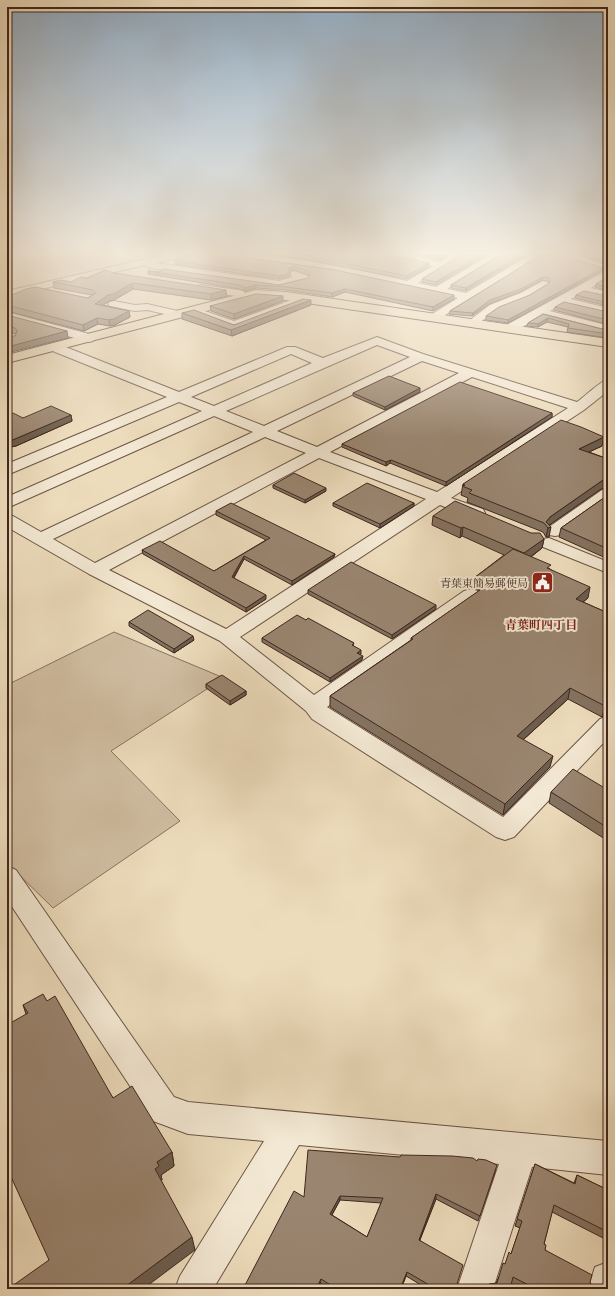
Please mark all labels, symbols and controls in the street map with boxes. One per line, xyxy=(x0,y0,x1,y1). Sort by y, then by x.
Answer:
public building icon: 青葉東簡易郵便局 xyxy=(530,570,556,596)
place label: 青葉東簡易郵便局 xyxy=(440,576,528,591)
district label: 青葉町四丁目 xyxy=(505,617,577,633)

